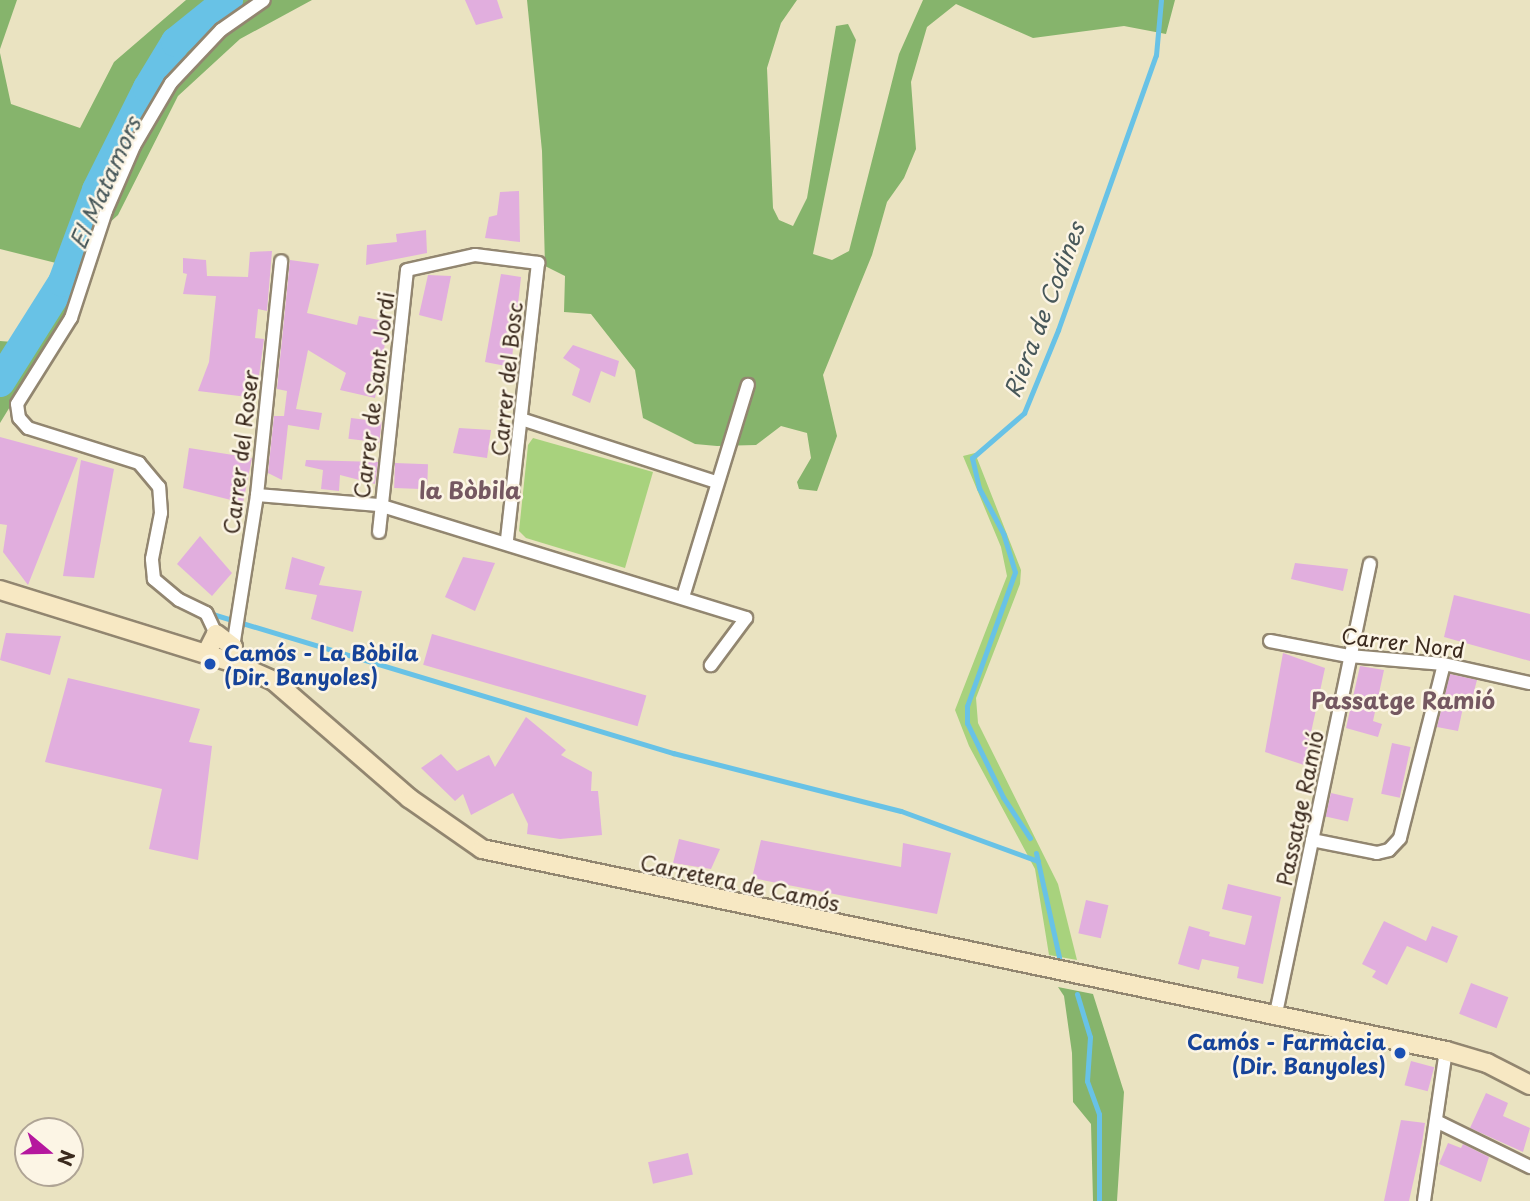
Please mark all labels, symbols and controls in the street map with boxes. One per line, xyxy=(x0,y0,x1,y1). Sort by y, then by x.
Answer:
water label: El Matamors xyxy=(64,113,146,253)
water label: Riera de Codines xyxy=(998,219,1090,401)
street label: Carrer de Sant Jordi xyxy=(348,290,398,500)
street label: Carrer del Bosc xyxy=(485,299,527,459)
street label: Carrer del Roser xyxy=(217,368,263,536)
district label: la Bòbila xyxy=(419,476,521,504)
street label: Carrer Nord xyxy=(1339,622,1467,662)
place label: Camós - La Bòbila (Dir. Banyoles) xyxy=(224,639,419,689)
marker: Camós - La Bòbila (Dir. Banyoles) xyxy=(202,656,218,672)
district label: Passatge Ramió xyxy=(1311,686,1495,714)
street label: Passatge Ramió xyxy=(1270,728,1328,888)
street label: Carretera de Camós xyxy=(637,848,843,916)
place label: Camós - Farmàcia (Dir. Banyoles) xyxy=(1186,1028,1386,1078)
marker: Camós - Farmàcia (Dir. Banyoles) xyxy=(1392,1045,1408,1061)
north arrow xyxy=(14,1117,84,1187)
text: N xyxy=(51,1147,83,1170)

